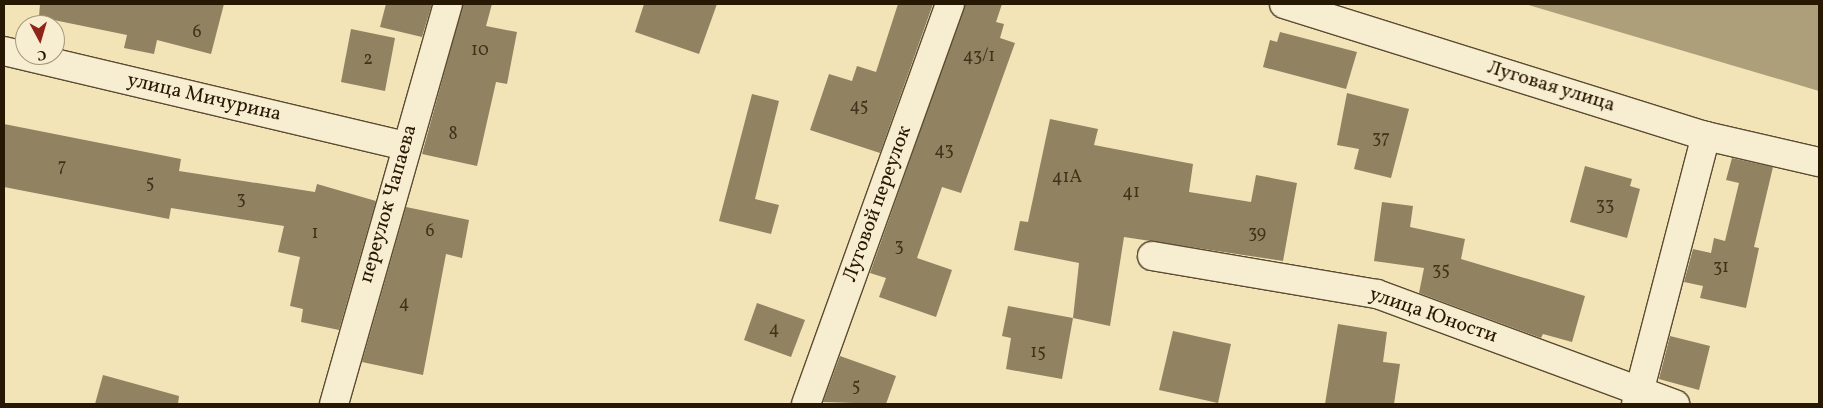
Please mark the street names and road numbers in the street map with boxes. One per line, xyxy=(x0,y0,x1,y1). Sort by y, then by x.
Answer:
street label: Луговая улица xyxy=(1484,56,1618,118)
street label: улица Мичурина xyxy=(125,69,283,127)
street label: переулок Чапаева xyxy=(355,122,423,286)
street label: Луговой переулок xyxy=(839,123,917,285)
street label: улица Юности xyxy=(1366,283,1500,349)

